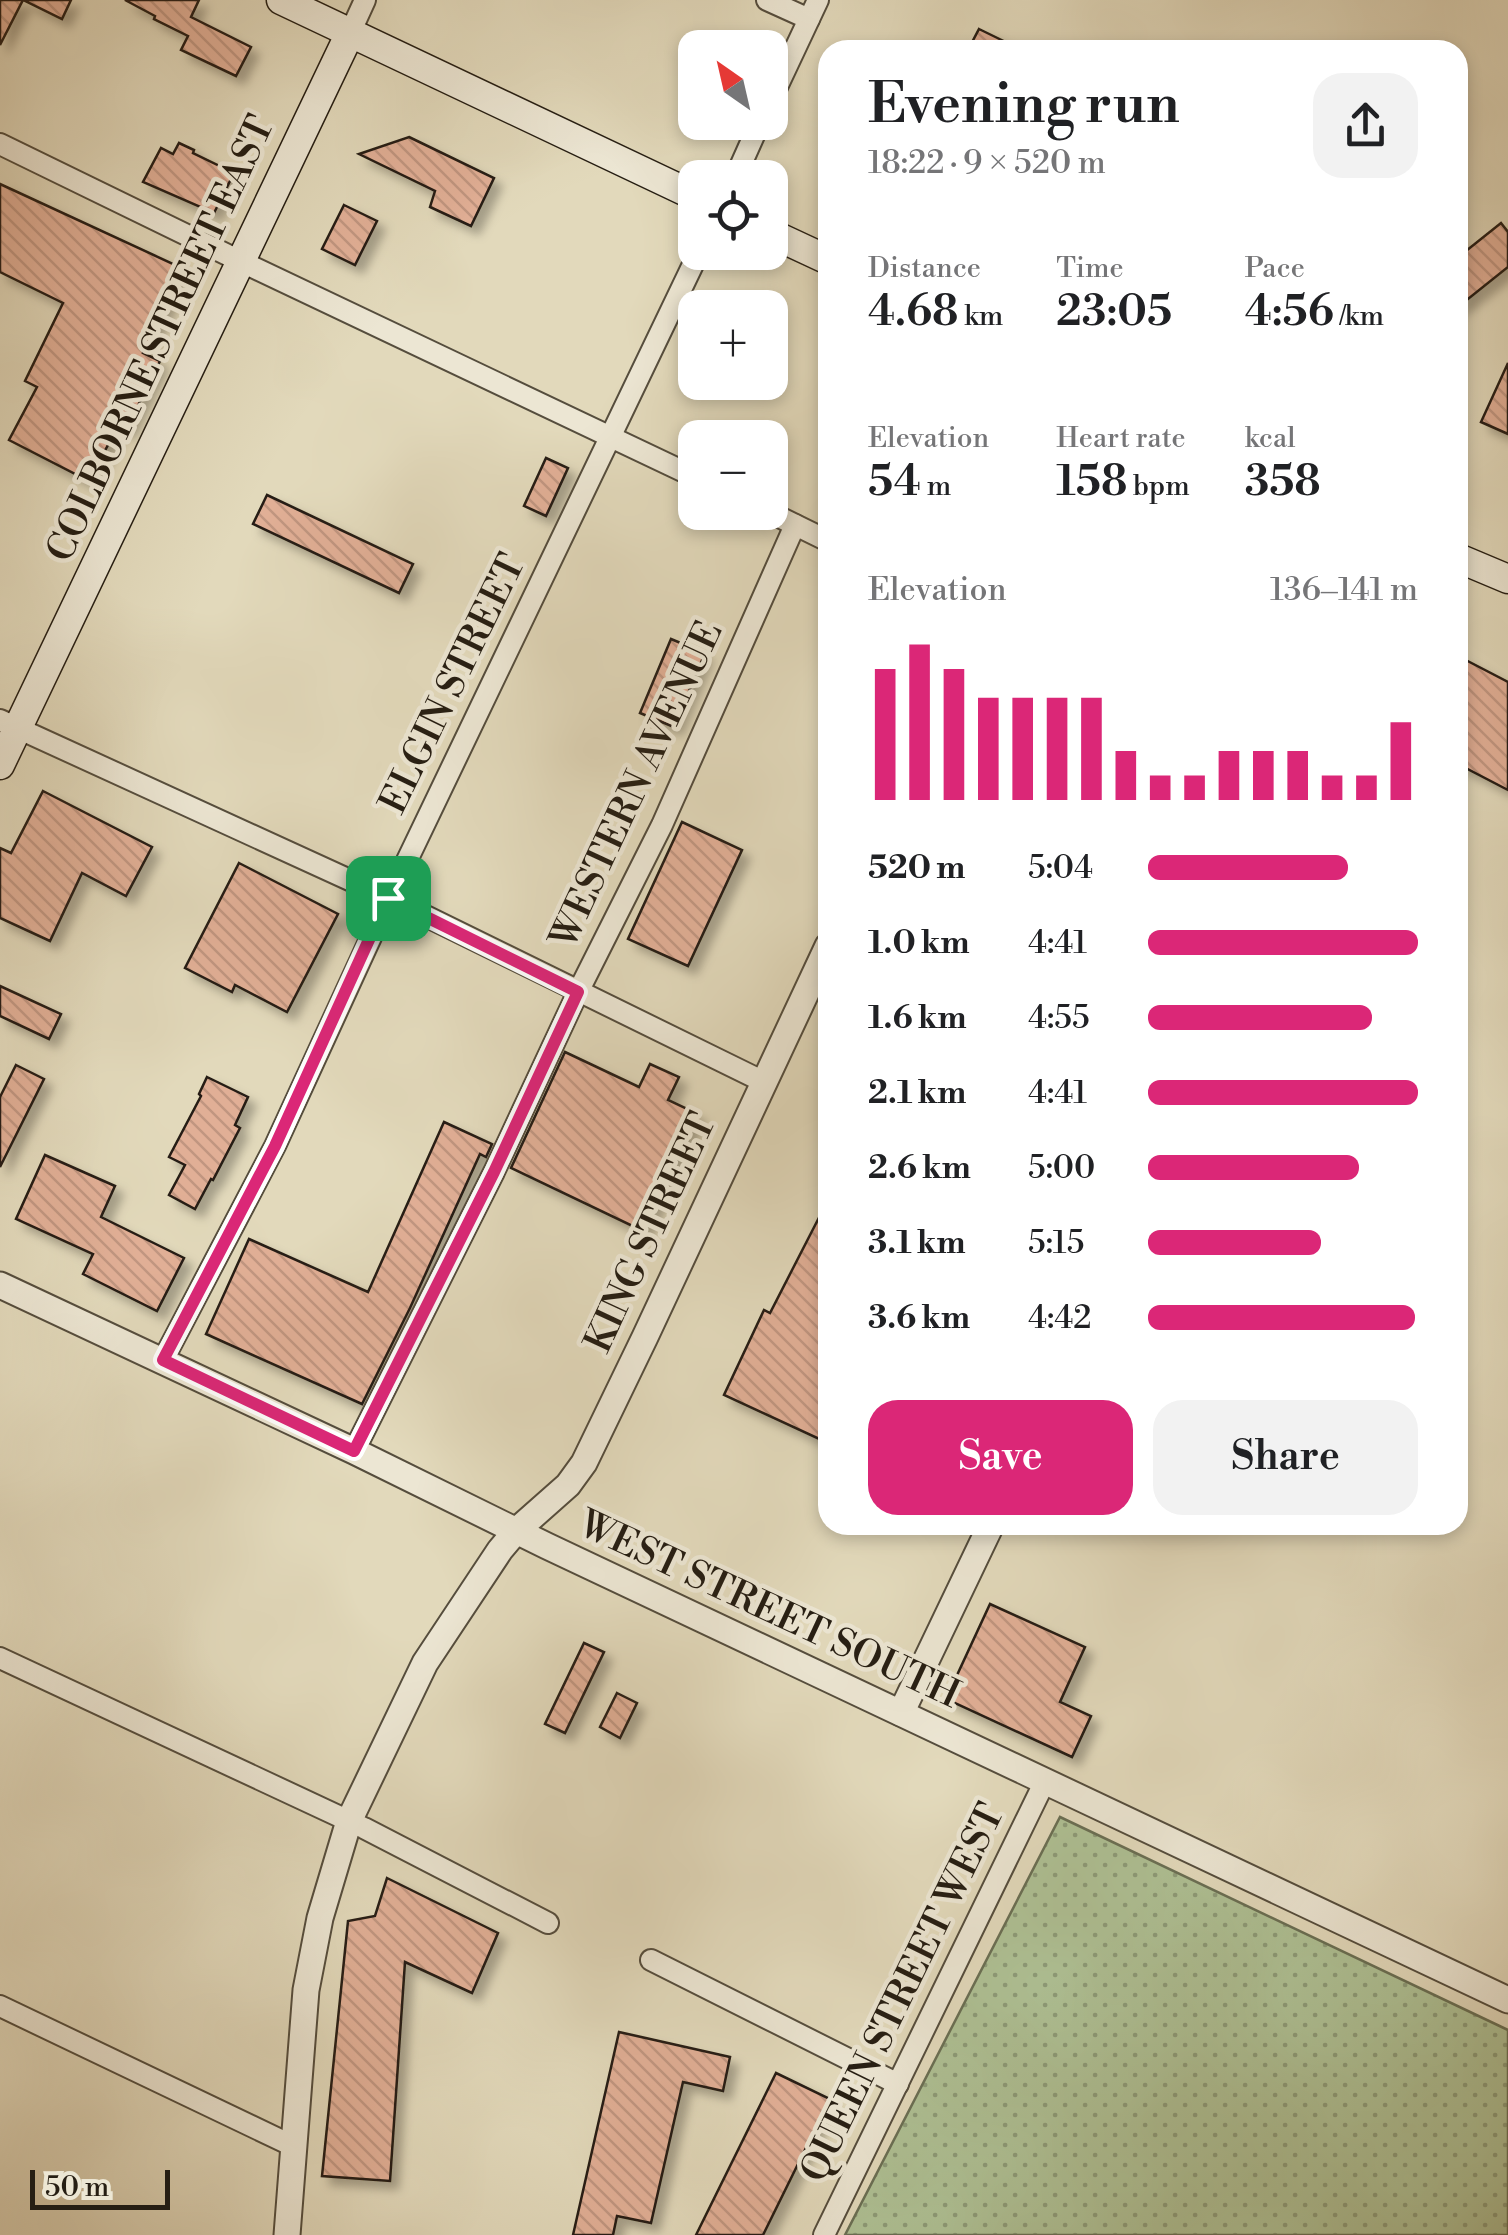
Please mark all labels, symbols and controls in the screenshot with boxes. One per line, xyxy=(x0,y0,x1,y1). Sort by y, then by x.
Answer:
north arrow xyxy=(678,30,788,140)
map controls xyxy=(678,30,788,530)
text: Evening run xyxy=(868,71,1180,140)
button: share xyxy=(1313,73,1418,178)
street label: COLBORNE STREET EAST xyxy=(37,108,285,570)
text: 18:22 · 9 × 520 m xyxy=(868,143,1106,183)
button: locate xyxy=(678,160,788,270)
text: Distance xyxy=(868,251,981,286)
text: Time xyxy=(1056,251,1124,286)
text: Pace xyxy=(1245,251,1305,286)
text: 4.68 xyxy=(868,286,958,339)
text: 23:05 xyxy=(1056,286,1172,339)
text: 4:56 xyxy=(1245,286,1334,339)
button: + xyxy=(678,290,788,400)
text: km xyxy=(958,299,1003,334)
text: /km xyxy=(1334,299,1384,334)
button: − xyxy=(678,420,788,530)
text: Elevation xyxy=(868,421,989,456)
text: Heart rate xyxy=(1056,421,1186,456)
text: kcal xyxy=(1245,421,1295,456)
text: 54 xyxy=(868,456,921,509)
text: 158 xyxy=(1056,456,1127,509)
text: 358 xyxy=(1245,456,1321,509)
text: m xyxy=(921,469,951,504)
text: bpm xyxy=(1127,469,1190,504)
street label: ELGIN STREET xyxy=(370,547,536,821)
text: Elevation xyxy=(868,570,1007,610)
text: 136–141 m xyxy=(1270,570,1418,610)
street label: WESTERN AVENUE xyxy=(540,614,733,957)
text: 520 m xyxy=(868,848,965,888)
text: 5:04 xyxy=(1028,848,1093,888)
pin xyxy=(346,856,431,941)
icon: arrive xyxy=(361,871,416,926)
text: 1.0 km xyxy=(868,923,970,963)
text: 4:41 xyxy=(1028,923,1087,963)
text: 1.6 km xyxy=(868,998,967,1038)
text: 4:55 xyxy=(1028,998,1090,1038)
text: 2.1 km xyxy=(868,1073,966,1113)
text: 4:41 xyxy=(1028,1073,1087,1113)
street label: KING STREET xyxy=(575,1106,727,1360)
text: 2.6 km xyxy=(868,1148,971,1188)
text: 5:00 xyxy=(1028,1148,1095,1188)
text: 3.1 km xyxy=(868,1223,966,1263)
text: 5:15 xyxy=(1028,1223,1084,1263)
text: 3.6 km xyxy=(868,1298,970,1338)
text: 4:42 xyxy=(1028,1298,1092,1338)
button: Save xyxy=(868,1400,1133,1515)
button: Share xyxy=(1153,1400,1418,1515)
street label: WEST STREET SOUTH xyxy=(570,1501,967,1719)
street label: QUEEN STREET WEST xyxy=(791,1796,1015,2190)
scale bar xyxy=(30,2165,170,2210)
text: 50 m xyxy=(45,2170,109,2205)

